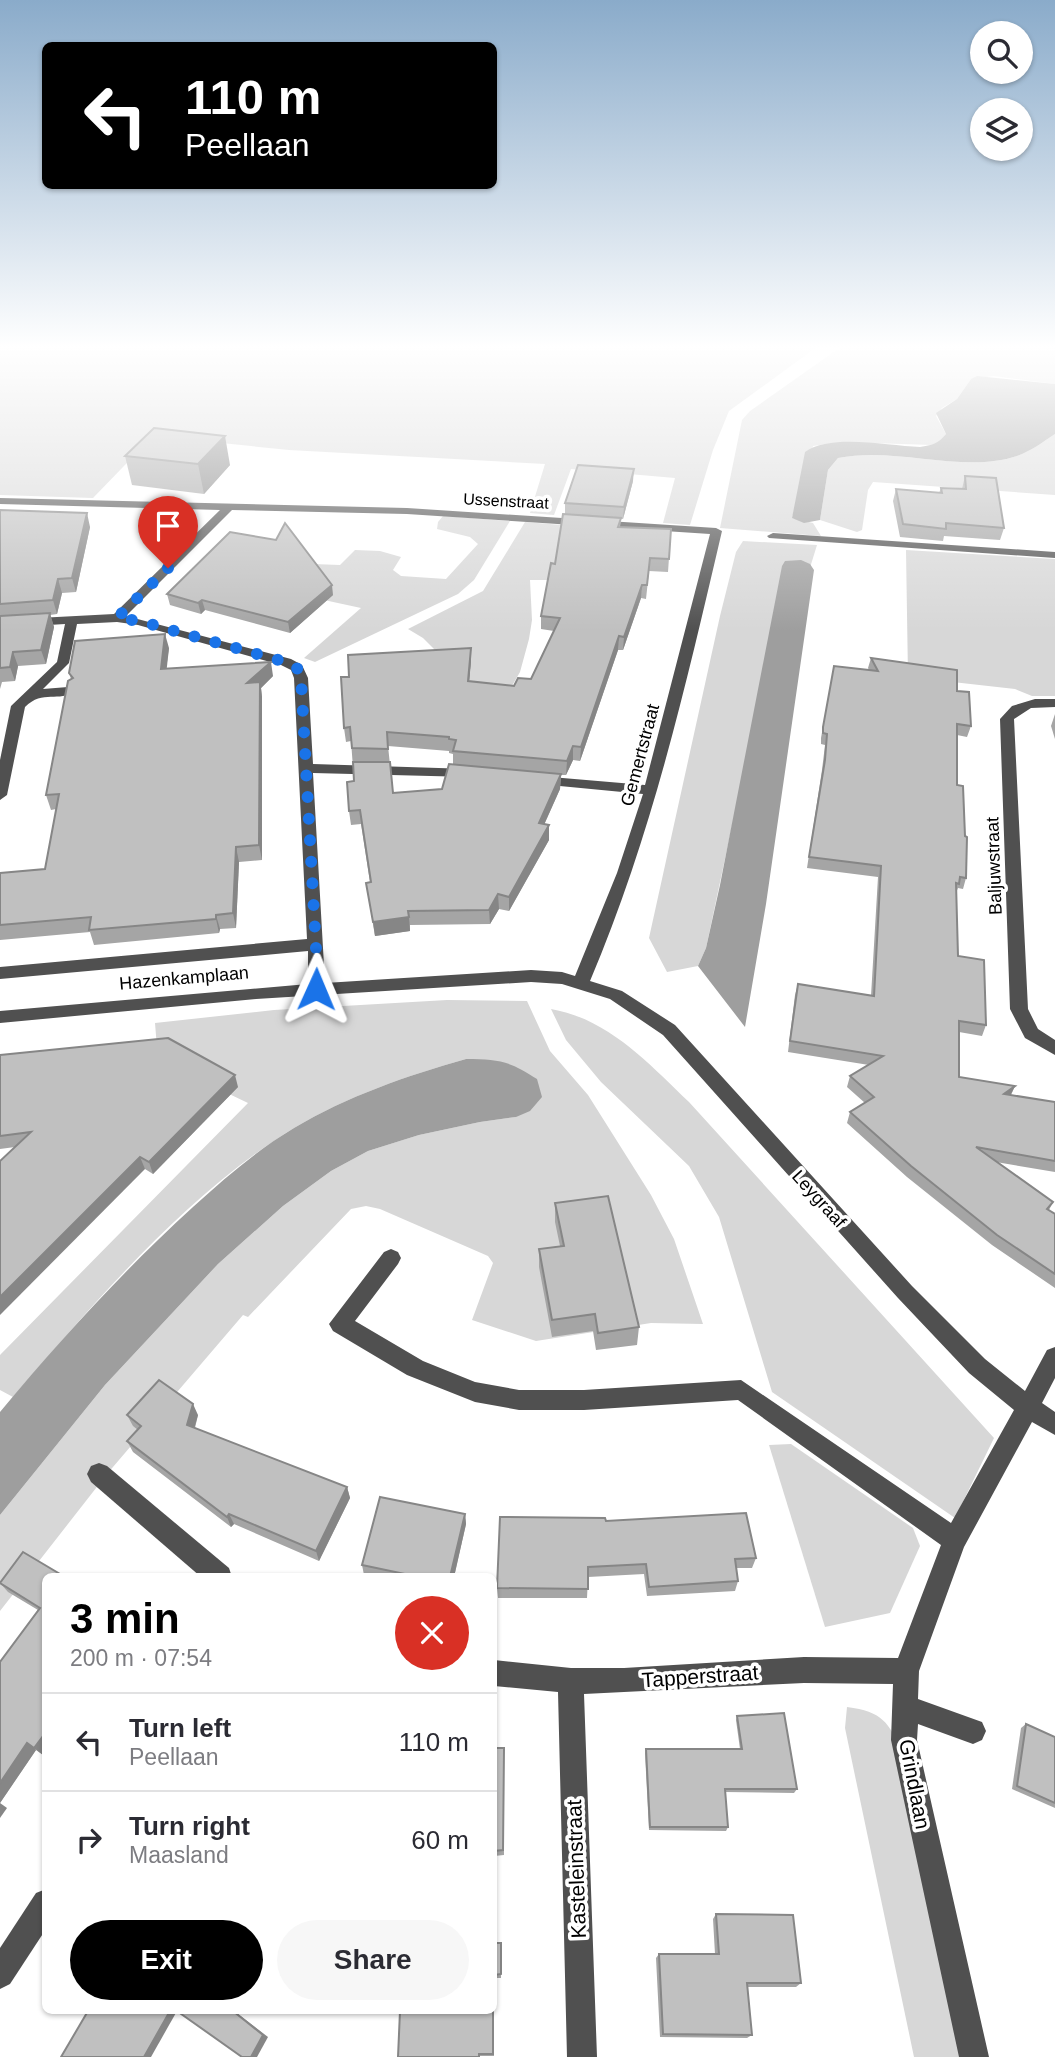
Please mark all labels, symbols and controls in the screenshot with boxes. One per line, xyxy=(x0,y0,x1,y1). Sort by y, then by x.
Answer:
map controls xyxy=(970,21,1033,161)
button: search xyxy=(970,21,1033,84)
icon: left xyxy=(70,70,161,161)
text: 110 m xyxy=(185,70,321,124)
button: layers xyxy=(970,98,1033,161)
text: Peellaan xyxy=(185,127,310,163)
street label: Ussenstraat xyxy=(463,490,550,512)
pin xyxy=(138,496,198,568)
icon: arrive xyxy=(149,507,187,545)
street label: Gemertstraat xyxy=(617,702,663,808)
street label: Baljuwstraat xyxy=(982,817,1006,915)
position arrow xyxy=(279,952,353,1026)
street label: Hazenkamplaan xyxy=(118,962,250,994)
street label: Leygraaf xyxy=(788,1166,851,1232)
text: 3 min xyxy=(70,1595,180,1642)
button: close xyxy=(395,1596,469,1670)
text: 200 m · 07:54 xyxy=(70,1645,212,1671)
street label: Tapperstraat xyxy=(641,1660,759,1692)
text: Turn left xyxy=(129,1713,231,1743)
icon: left xyxy=(70,1723,108,1761)
text: 110 m xyxy=(399,1727,469,1757)
street label: Grindlaan xyxy=(895,1737,935,1831)
text: Peellaan xyxy=(129,1744,219,1770)
street label: Kasteleinstraat xyxy=(562,1799,590,1939)
text: Turn right xyxy=(129,1811,250,1841)
icon: right xyxy=(70,1821,108,1859)
text: 60 m xyxy=(411,1825,469,1855)
text: Maasland xyxy=(129,1842,229,1868)
button: Exit xyxy=(70,1920,263,2000)
button: Share xyxy=(277,1920,469,2000)

